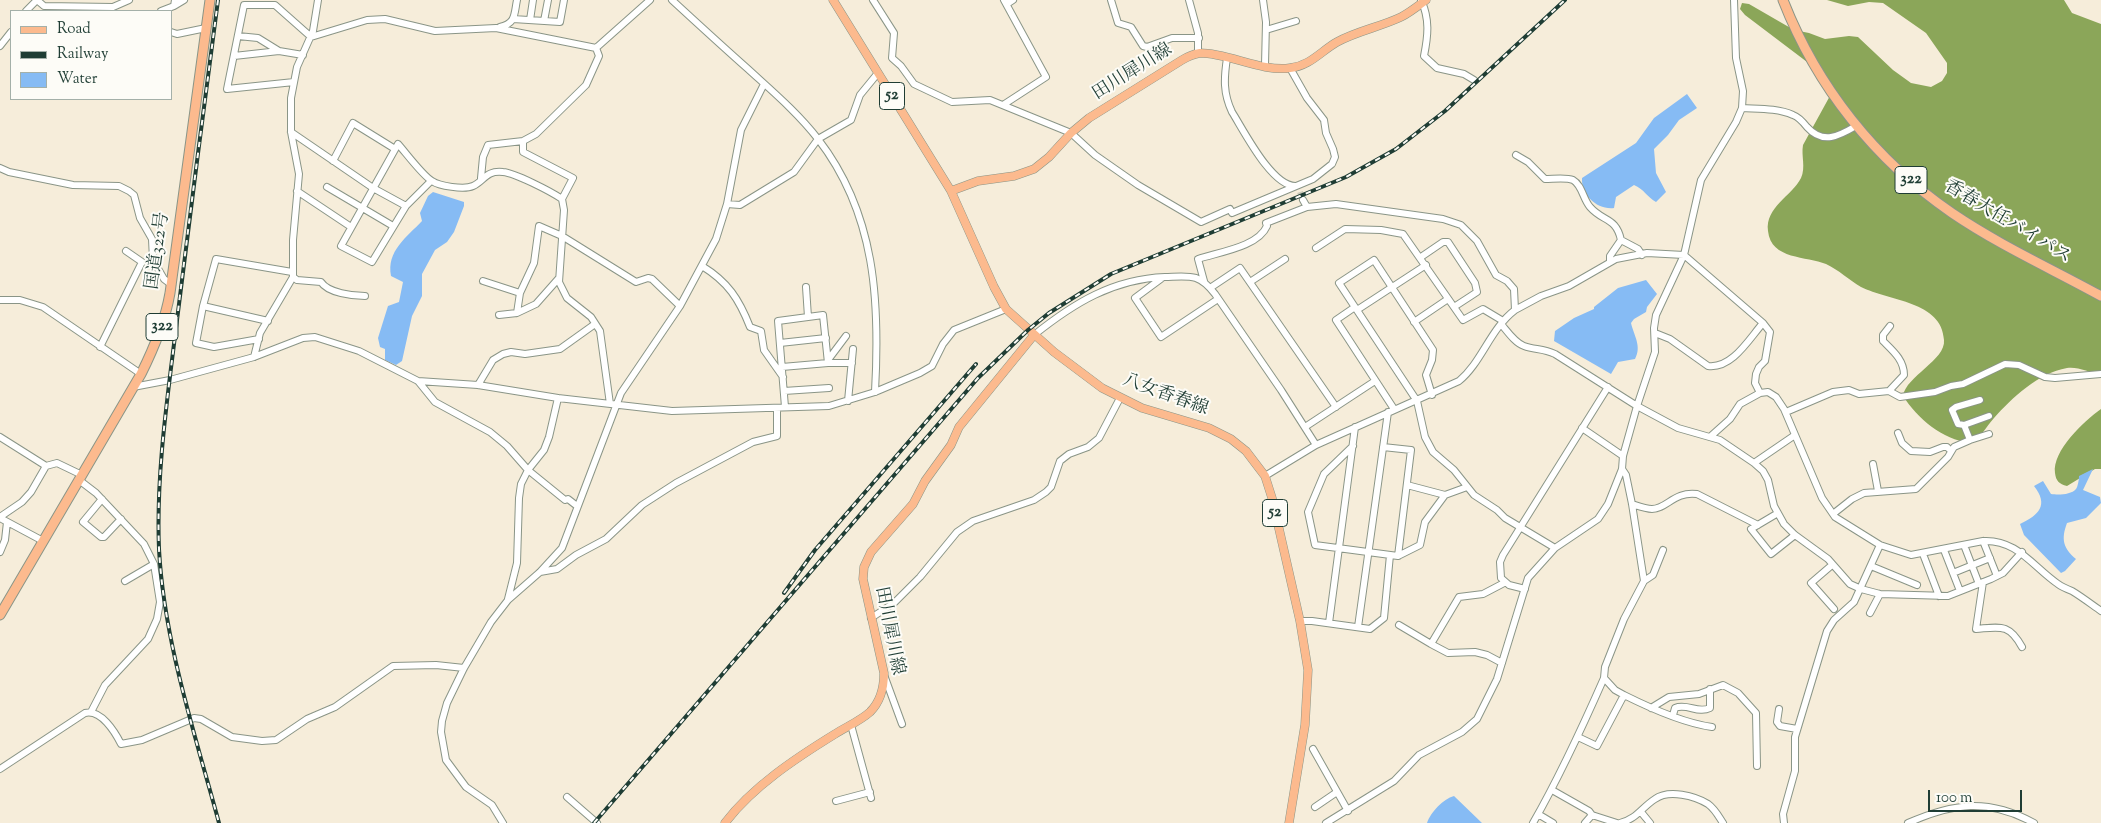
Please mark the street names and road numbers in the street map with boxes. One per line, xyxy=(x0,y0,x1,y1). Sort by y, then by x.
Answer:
street label: 田川犀川線 xyxy=(1089,40,1177,106)
road number: 52 xyxy=(880,82,904,110)
road number: 322 xyxy=(1895,166,1927,194)
street label: 香春大任バイパス xyxy=(1940,177,2074,269)
street label: 国道322号 xyxy=(143,211,175,291)
road number: 322 xyxy=(146,314,178,341)
street label: 八女香春線 xyxy=(1119,370,1211,422)
road number: 52 xyxy=(1262,499,1288,526)
street label: 田川犀川線 xyxy=(869,585,907,677)

